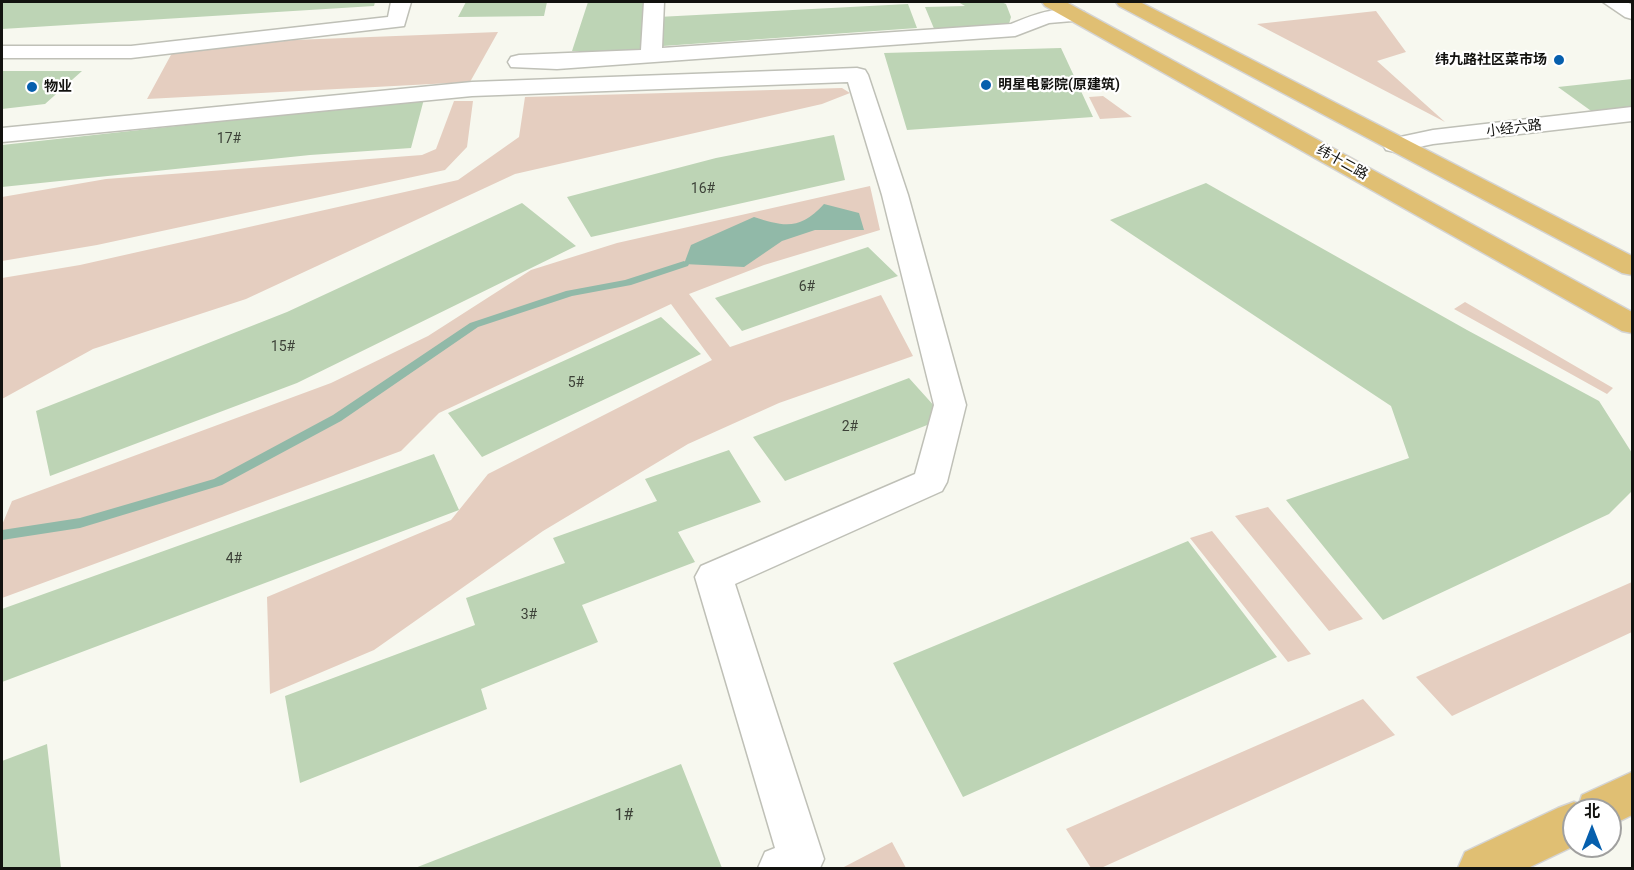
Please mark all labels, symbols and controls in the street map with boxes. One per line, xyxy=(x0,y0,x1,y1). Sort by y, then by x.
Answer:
place label: 纬九路社区菜市场 xyxy=(1435,52,1547,68)
marker: 纬九路社区菜市场 xyxy=(1552,53,1566,67)
place label: 明星电影院(原建筑) xyxy=(998,77,1120,93)
marker: 明星电影院(原建筑) xyxy=(979,78,993,92)
place label: 物业 xyxy=(44,79,72,95)
marker: 物业 xyxy=(25,80,39,94)
street label: 小经六路 xyxy=(1485,117,1543,141)
house number: 17# xyxy=(217,131,241,147)
street label: 纬十二路 xyxy=(1313,142,1371,184)
house number: 16# xyxy=(691,181,715,197)
house number: 6# xyxy=(799,279,815,295)
house number: 15# xyxy=(271,339,295,355)
house number: 5# xyxy=(568,375,584,391)
house number: 2# xyxy=(842,419,858,435)
house number: 4# xyxy=(226,551,242,567)
house number: 3# xyxy=(521,607,537,623)
north arrow xyxy=(1562,798,1622,858)
text: 北 xyxy=(1584,802,1600,821)
house number: 1# xyxy=(615,806,633,826)

